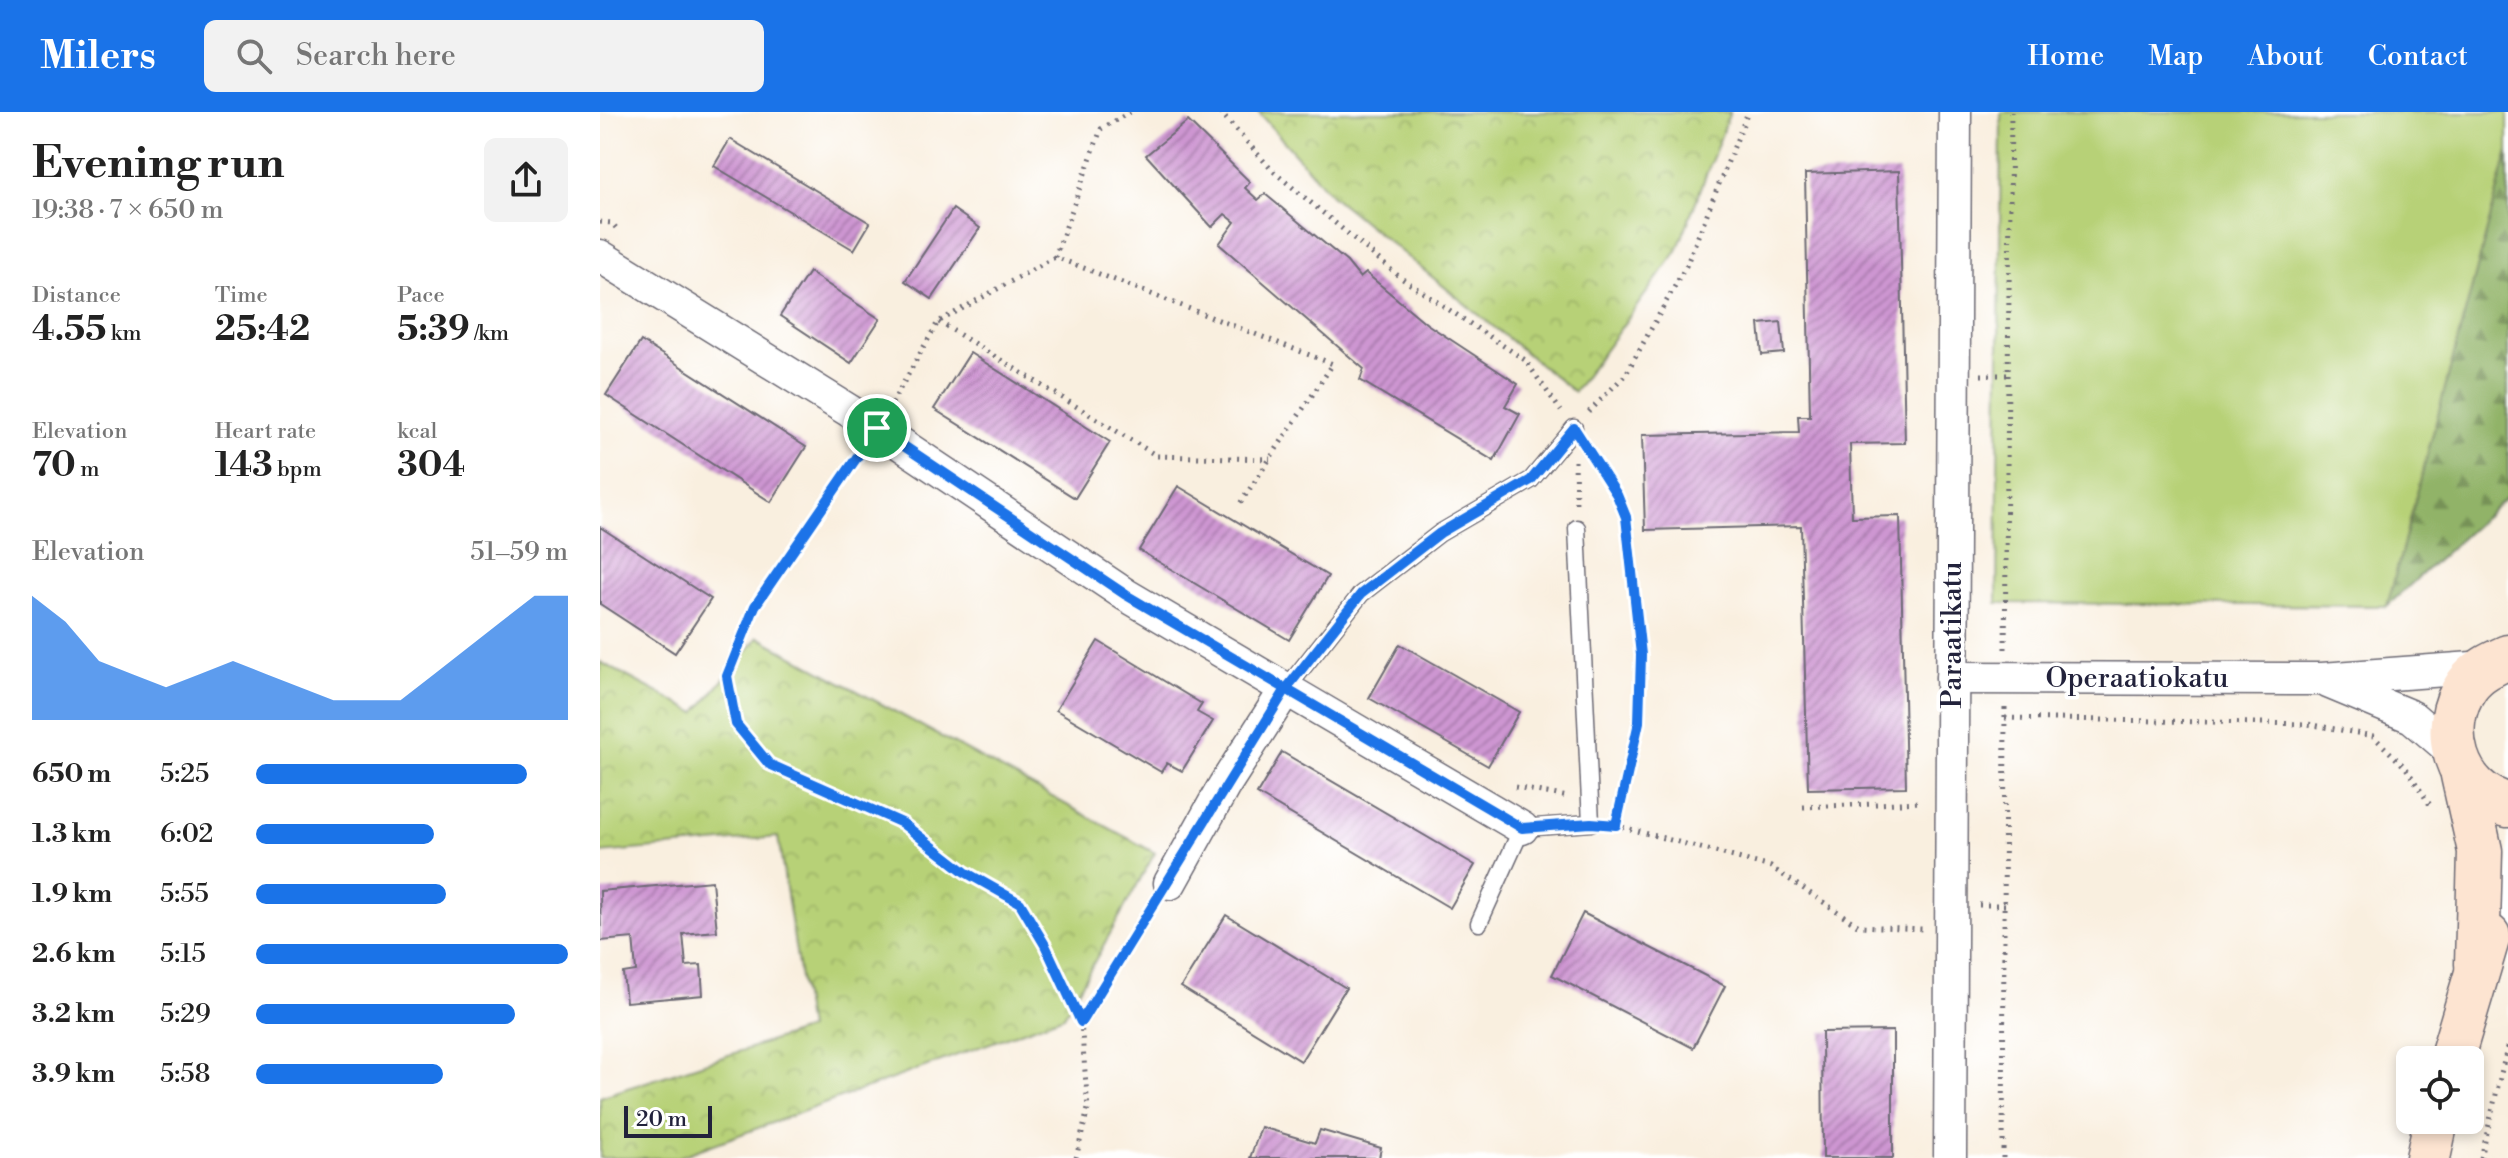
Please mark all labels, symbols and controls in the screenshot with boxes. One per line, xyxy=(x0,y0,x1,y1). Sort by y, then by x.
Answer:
search box xyxy=(204,20,764,92)
text: Milers xyxy=(40,33,156,80)
icon: search xyxy=(232,34,276,78)
text: Search here xyxy=(296,37,456,75)
text: Home xyxy=(2028,39,2104,74)
text: Map xyxy=(2148,39,2203,74)
text: About xyxy=(2247,39,2324,74)
text: Contact xyxy=(2368,39,2468,74)
text: Evening run xyxy=(32,136,285,191)
button: share xyxy=(484,138,568,222)
text: 19:38 · 7 × 650 m xyxy=(32,194,224,226)
text: Distance xyxy=(32,282,121,309)
text: Time xyxy=(215,282,268,309)
text: Pace xyxy=(397,282,445,309)
text: 4.55 xyxy=(32,309,106,351)
text: 25:42 xyxy=(215,309,310,351)
text: 5:39 xyxy=(397,309,470,351)
text: km xyxy=(106,320,142,347)
text: /km xyxy=(470,320,509,347)
pin xyxy=(843,394,911,462)
icon: arrive xyxy=(855,406,899,450)
text: Elevation xyxy=(32,418,127,445)
text: Heart rate xyxy=(215,418,316,445)
text: kcal xyxy=(397,418,437,445)
text: 70 xyxy=(32,445,76,487)
text: 143 xyxy=(215,445,273,487)
text: 304 xyxy=(397,445,465,487)
text: m xyxy=(76,456,100,483)
text: bpm xyxy=(273,456,322,483)
text: Elevation xyxy=(32,536,145,568)
text: 51–59 m xyxy=(470,536,568,568)
street label: Paraatikatu xyxy=(1935,562,1970,708)
street label: Operaatiokatu xyxy=(2046,661,2229,696)
text: 650 m xyxy=(32,758,111,790)
text: 5:25 xyxy=(160,758,209,790)
text: 1.3 km xyxy=(32,818,111,850)
text: 6:02 xyxy=(160,818,213,850)
text: 1.9 km xyxy=(32,878,112,910)
text: 5:55 xyxy=(160,878,209,910)
text: 2.6 km xyxy=(32,938,116,970)
text: 5:15 xyxy=(160,938,206,970)
text: 3.2 km xyxy=(32,998,115,1030)
text: 5:29 xyxy=(160,998,211,1030)
map controls xyxy=(2396,1046,2484,1134)
button: locate xyxy=(2396,1046,2484,1134)
text: 3.9 km xyxy=(32,1058,115,1090)
text: 5:58 xyxy=(160,1058,210,1090)
scale bar xyxy=(624,1102,712,1138)
text: 20 m xyxy=(636,1106,687,1133)

